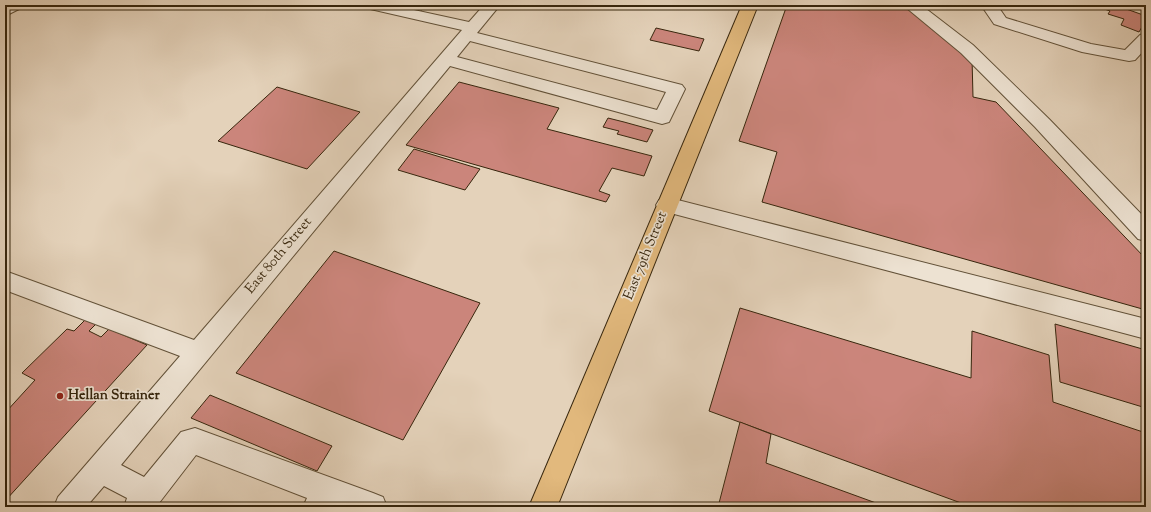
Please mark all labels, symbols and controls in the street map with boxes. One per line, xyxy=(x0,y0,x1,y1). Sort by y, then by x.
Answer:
street label: East 79th Street xyxy=(619,209,673,303)
street label: East 80th Street xyxy=(241,213,317,299)
place label: Hellan Strainer xyxy=(68,386,161,406)
marker: Hellan Strainer xyxy=(55,391,65,401)

